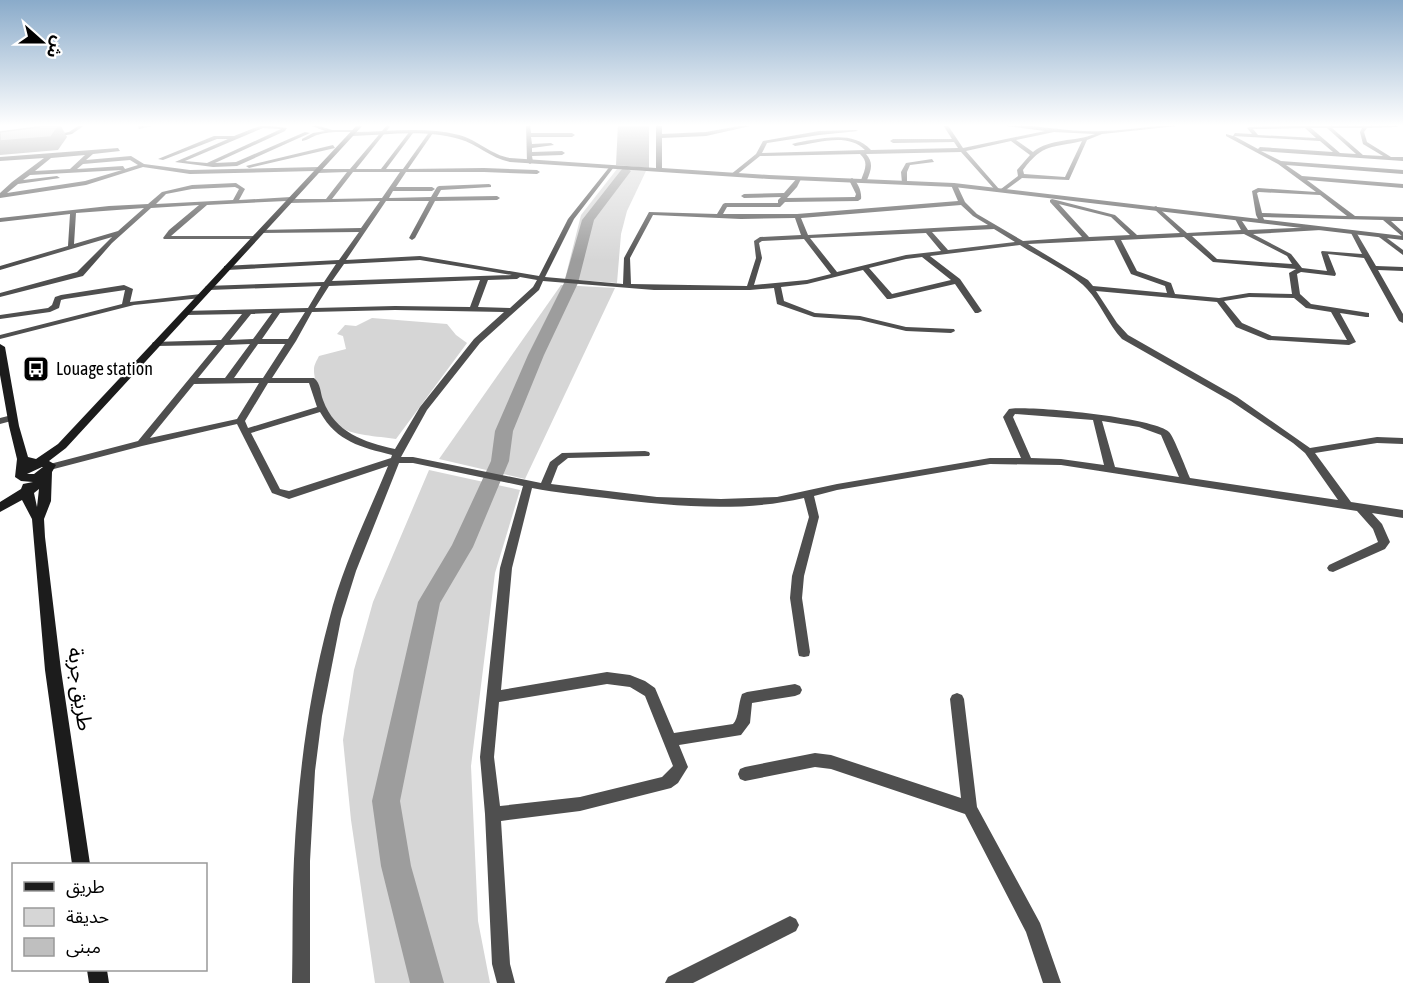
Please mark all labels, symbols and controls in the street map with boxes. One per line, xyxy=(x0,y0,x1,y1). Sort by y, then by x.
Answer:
north arrow xyxy=(12,12,72,72)
text: ش xyxy=(43,34,68,61)
bus stop icon: Louage station xyxy=(21,354,51,384)
place label: Louage station xyxy=(56,358,153,379)
street label: طريق جربة xyxy=(62,646,98,732)
legend xyxy=(12,863,207,971)
text: طريق xyxy=(66,876,105,898)
text: حديقة xyxy=(66,906,109,927)
text: مبنى xyxy=(66,936,101,958)

